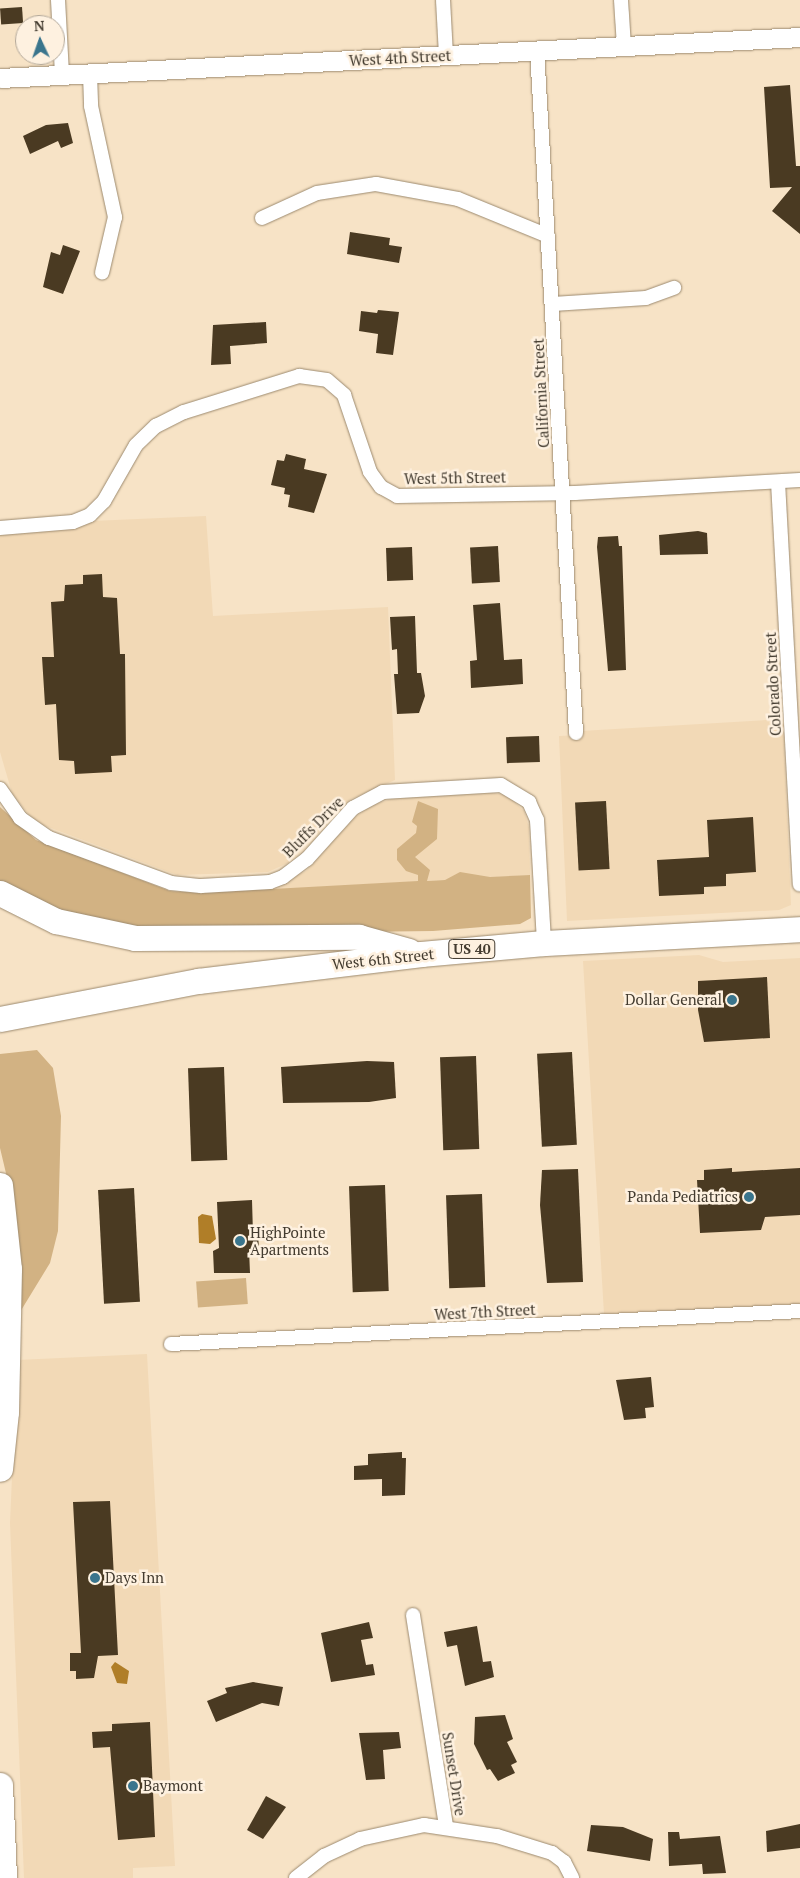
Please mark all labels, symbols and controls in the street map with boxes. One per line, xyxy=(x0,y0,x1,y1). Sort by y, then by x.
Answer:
north arrow xyxy=(15,15,65,65)
text: N xyxy=(33,16,45,35)
street label: West 4th Street xyxy=(348,46,452,70)
street label: California Street xyxy=(529,338,553,448)
street label: West 5th Street xyxy=(404,468,506,488)
street label: Colorado Street xyxy=(761,632,785,736)
street label: Bluffs Drive xyxy=(279,793,347,861)
road number: US 40 xyxy=(448,938,496,961)
street label: West 6th Street xyxy=(331,945,435,973)
place label: Dollar General xyxy=(625,991,722,1009)
marker: Dollar General xyxy=(726,994,738,1006)
place label: Panda Pediatrics xyxy=(627,1188,738,1206)
marker: Panda Pediatrics xyxy=(742,1190,756,1204)
place label: HighPointe Apartments xyxy=(250,1223,329,1258)
marker: HighPointe Apartments xyxy=(234,1235,246,1247)
street label: West 7th Street xyxy=(434,1300,536,1324)
place label: Days Inn xyxy=(105,1569,164,1587)
marker: Days Inn xyxy=(89,1572,101,1584)
street label: Sunset Drive xyxy=(438,1731,470,1817)
place label: Baymont xyxy=(143,1777,203,1795)
marker: Baymont xyxy=(127,1780,139,1792)

